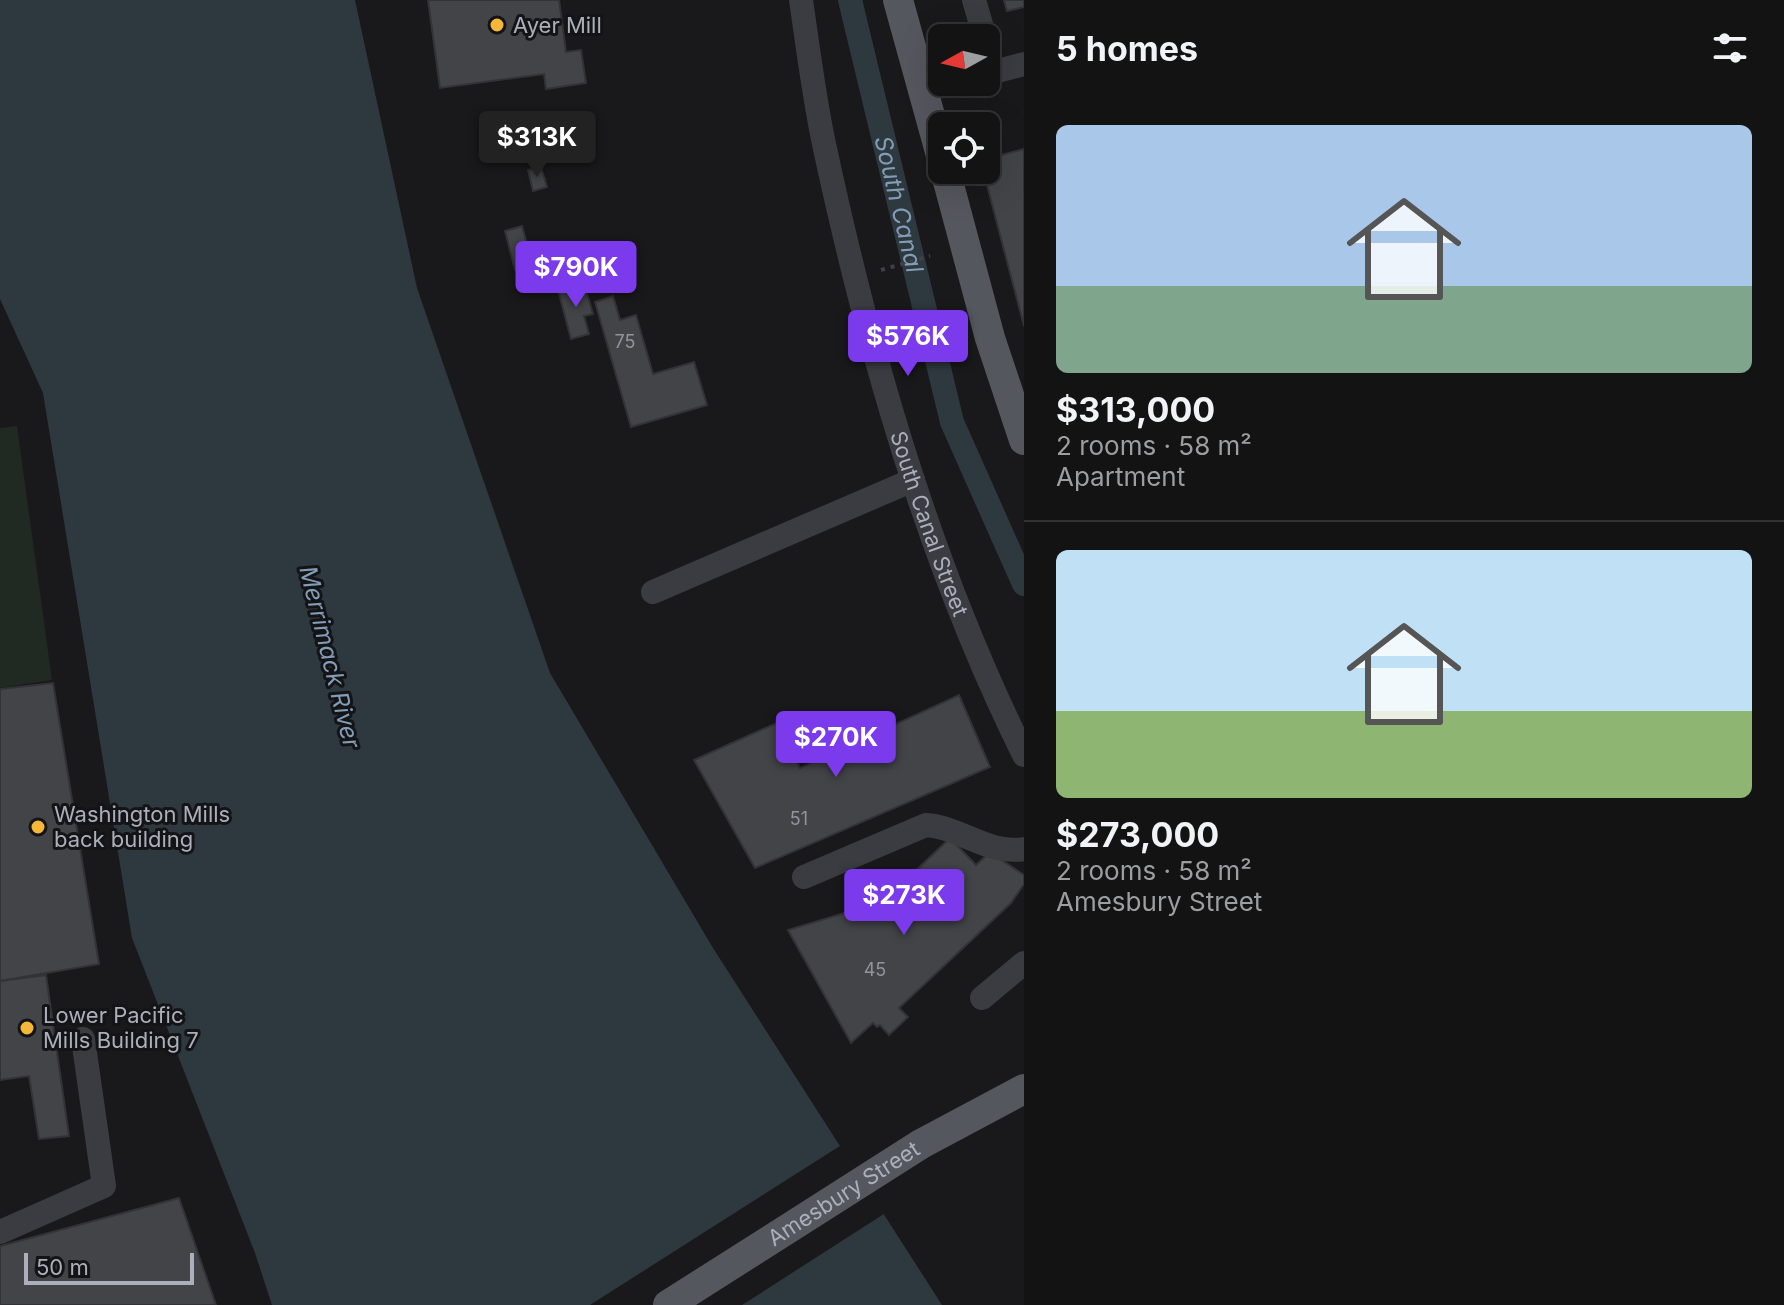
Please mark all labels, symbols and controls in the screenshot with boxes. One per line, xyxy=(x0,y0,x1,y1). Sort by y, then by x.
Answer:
place label: Ayer Mill xyxy=(513,12,602,38)
marker: Ayer Mill xyxy=(488,16,506,34)
north arrow xyxy=(928,24,1000,96)
map controls xyxy=(928,24,1000,184)
icon: filters xyxy=(1708,26,1752,70)
text: 5 homes xyxy=(1056,28,1198,69)
pin: $313K xyxy=(481,111,593,179)
button: locate xyxy=(928,112,1000,184)
text: $313K xyxy=(497,121,577,152)
water label: South Canal xyxy=(869,133,930,276)
icon: home xyxy=(1332,177,1476,321)
pin: $790K xyxy=(520,241,632,309)
text: $790K xyxy=(533,251,619,282)
pin: $576K xyxy=(852,310,964,378)
text: $576K xyxy=(866,320,950,351)
house number: 75 xyxy=(615,331,635,352)
text: $313,000 xyxy=(1056,389,1215,430)
street label: South Canal Street xyxy=(885,428,974,620)
text: 2 rooms · 58 m² xyxy=(1056,430,1252,461)
text: Apartment xyxy=(1056,461,1185,492)
water label: Merrimack River xyxy=(293,563,367,752)
icon: home xyxy=(1332,602,1476,746)
pin: $270K xyxy=(780,711,892,779)
text: $270K xyxy=(794,721,878,752)
place label: Washington Mills back building xyxy=(54,801,230,852)
house number: 51 xyxy=(790,808,808,829)
text: $273,000 xyxy=(1056,814,1219,855)
marker: Washington Mills back building xyxy=(29,818,47,836)
text: 2 rooms · 58 m² xyxy=(1056,855,1252,886)
pin: $273K xyxy=(848,869,960,937)
text: $273K xyxy=(862,879,946,910)
text: Amesbury Street xyxy=(1056,886,1262,917)
house number: 45 xyxy=(864,959,886,980)
place label: Lower Pacific Mills Building 7 xyxy=(43,1002,199,1053)
marker: Lower Pacific Mills Building 7 xyxy=(18,1019,36,1037)
street label: Amesbury Street xyxy=(763,1135,924,1251)
scale bar xyxy=(24,1249,194,1285)
text: 50 m xyxy=(36,1254,89,1280)

